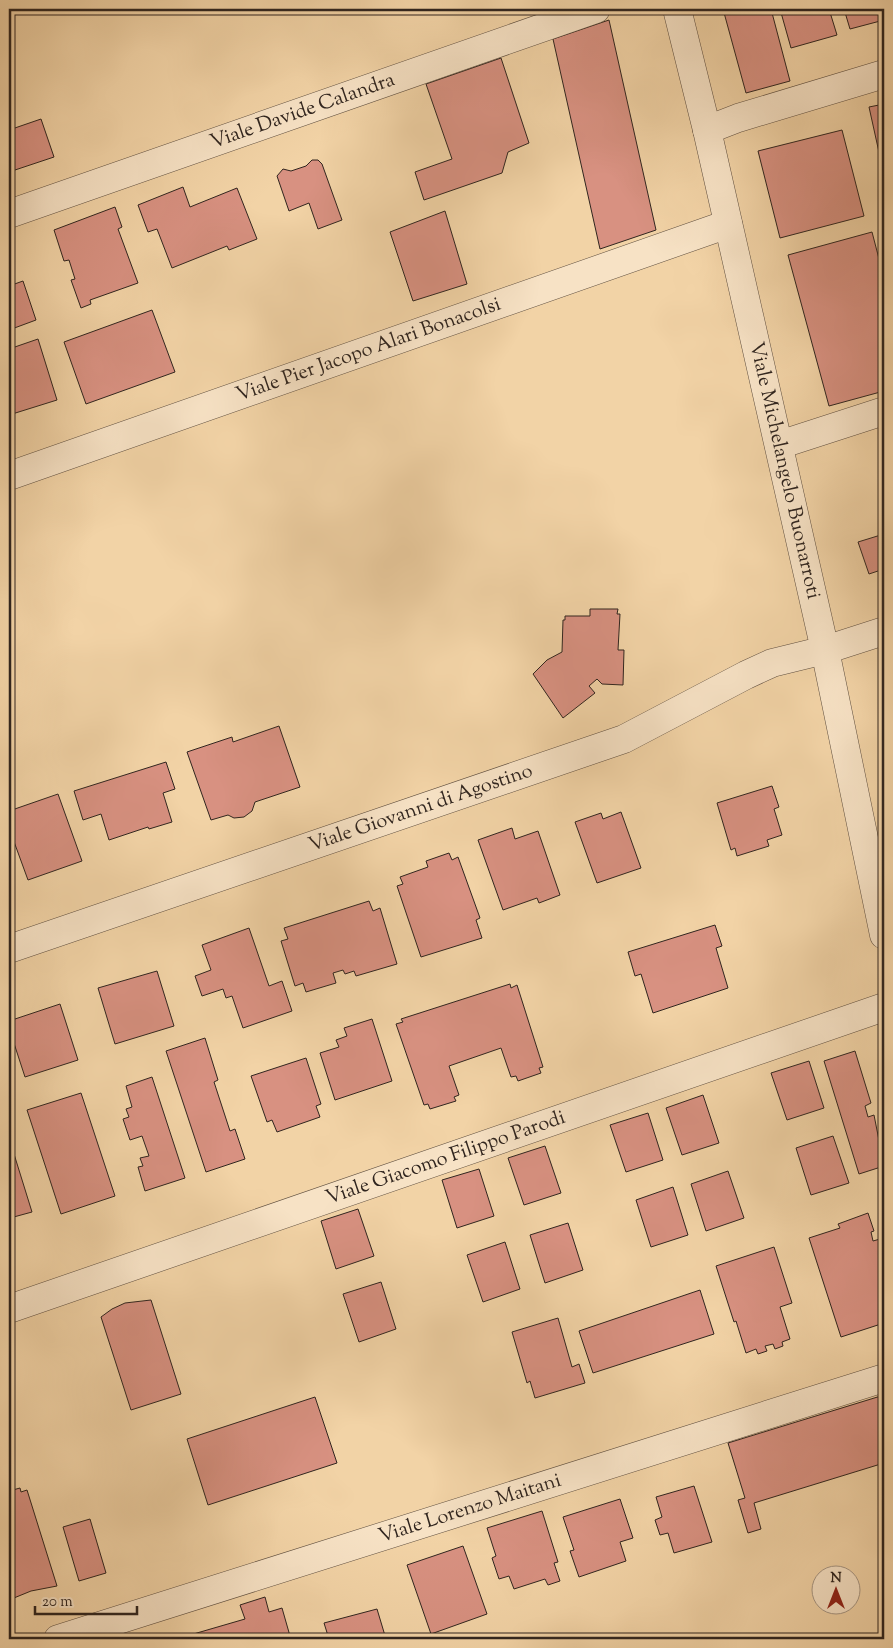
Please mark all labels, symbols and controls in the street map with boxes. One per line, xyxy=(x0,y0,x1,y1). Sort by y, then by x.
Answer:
street label: Viale Davide Calandra xyxy=(206,66,399,157)
street label: Viale Pier Jacopo Alari Bonacolsi xyxy=(232,290,505,410)
street label: Viale Michelangelo Buonarroti xyxy=(741,339,828,602)
street label: Viale Giovanni di Agostino xyxy=(305,757,537,860)
street label: Viale Giacomo Filippo Parodi xyxy=(322,1103,570,1213)
street label: Viale Lorenzo Maitani xyxy=(375,1466,565,1551)
north arrow xyxy=(810,1566,860,1616)
text: N xyxy=(830,1569,842,1589)
scale bar xyxy=(35,1583,138,1615)
text: 20 m xyxy=(42,1592,73,1613)

